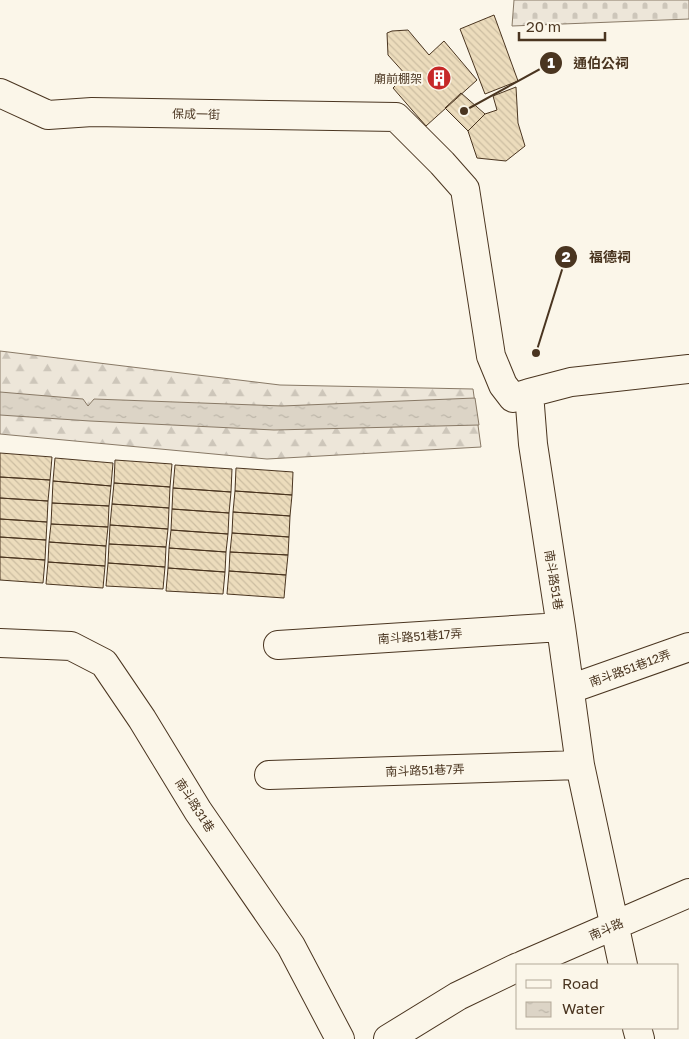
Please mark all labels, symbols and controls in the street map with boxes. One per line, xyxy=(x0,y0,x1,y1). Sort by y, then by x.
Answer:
scale bar xyxy=(519,10,605,42)
text: 20 m xyxy=(526,17,561,35)
callout: 通伯公祠 xyxy=(538,48,639,77)
text: 1 xyxy=(547,53,555,71)
text: 通伯公祠 xyxy=(573,54,629,71)
building icon: 廟前棚架 xyxy=(426,65,452,91)
place label: 廟前棚架 xyxy=(374,71,422,86)
street label: 保成一街 xyxy=(172,106,220,122)
callout: 福德祠 xyxy=(554,242,641,271)
text: 2 xyxy=(561,247,571,265)
text: 福德祠 xyxy=(589,248,631,265)
street label: 南斗路51巷 xyxy=(542,549,566,611)
street label: 南斗路51巷17弄 xyxy=(377,626,463,646)
street label: 南斗路51巷12弄 xyxy=(587,646,673,690)
street label: 南斗路51巷7弄 xyxy=(385,761,465,779)
street label: 南斗路31巷 xyxy=(172,775,218,835)
street label: 南斗路 xyxy=(586,915,626,943)
legend xyxy=(516,964,679,1029)
text: Road xyxy=(562,974,599,992)
text: Water xyxy=(562,999,605,1017)

